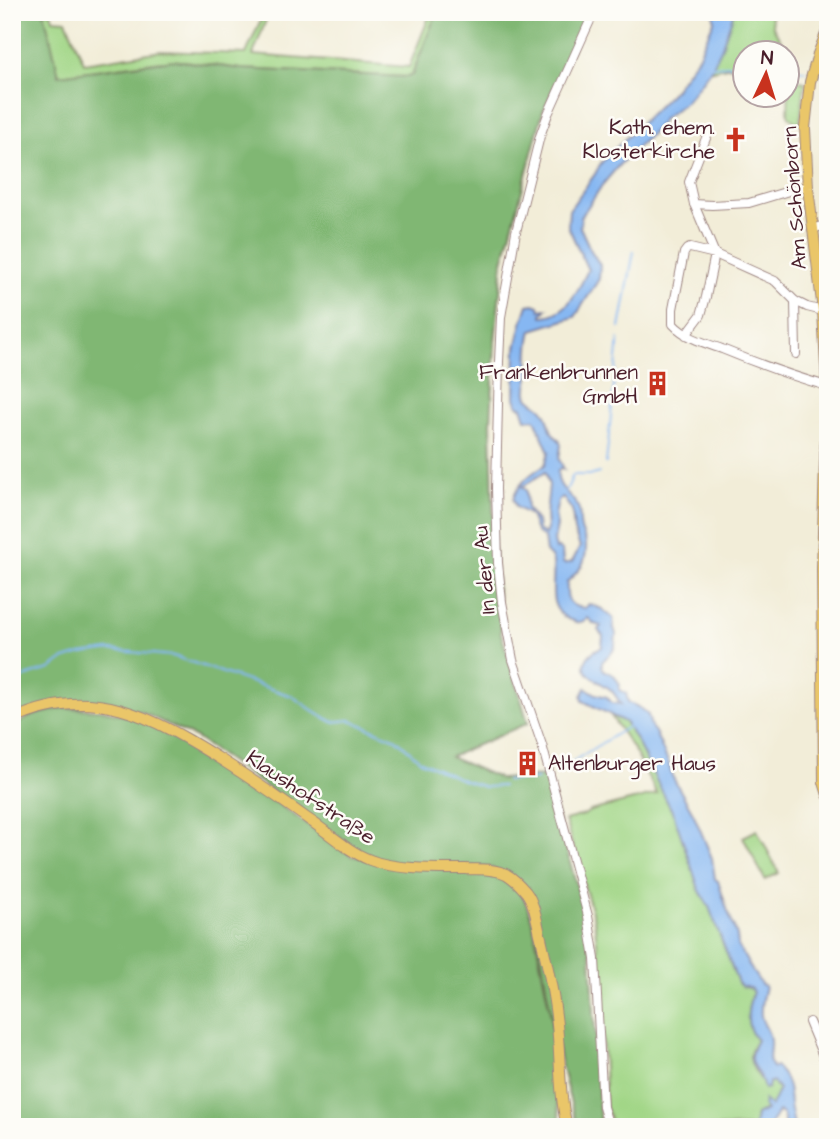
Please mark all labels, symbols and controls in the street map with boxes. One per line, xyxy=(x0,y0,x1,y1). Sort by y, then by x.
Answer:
north arrow xyxy=(732,38,802,108)
text: N xyxy=(760,45,774,72)
place label: Kath. ehem. Klosterkirche xyxy=(582,113,715,166)
church icon: Kath. ehem. Klosterkirche xyxy=(721,125,749,153)
street label: Am Schönborn xyxy=(775,125,814,270)
place label: Frankenbrunnen GmbH xyxy=(479,358,638,411)
building icon: Frankenbrunnen GmbH xyxy=(644,370,672,398)
street label: In der Au xyxy=(466,524,503,615)
street label: Klaushofstraße xyxy=(240,743,381,851)
building icon: Altenburger Haus xyxy=(514,749,542,777)
place label: Altenburger Haus xyxy=(548,749,716,780)

